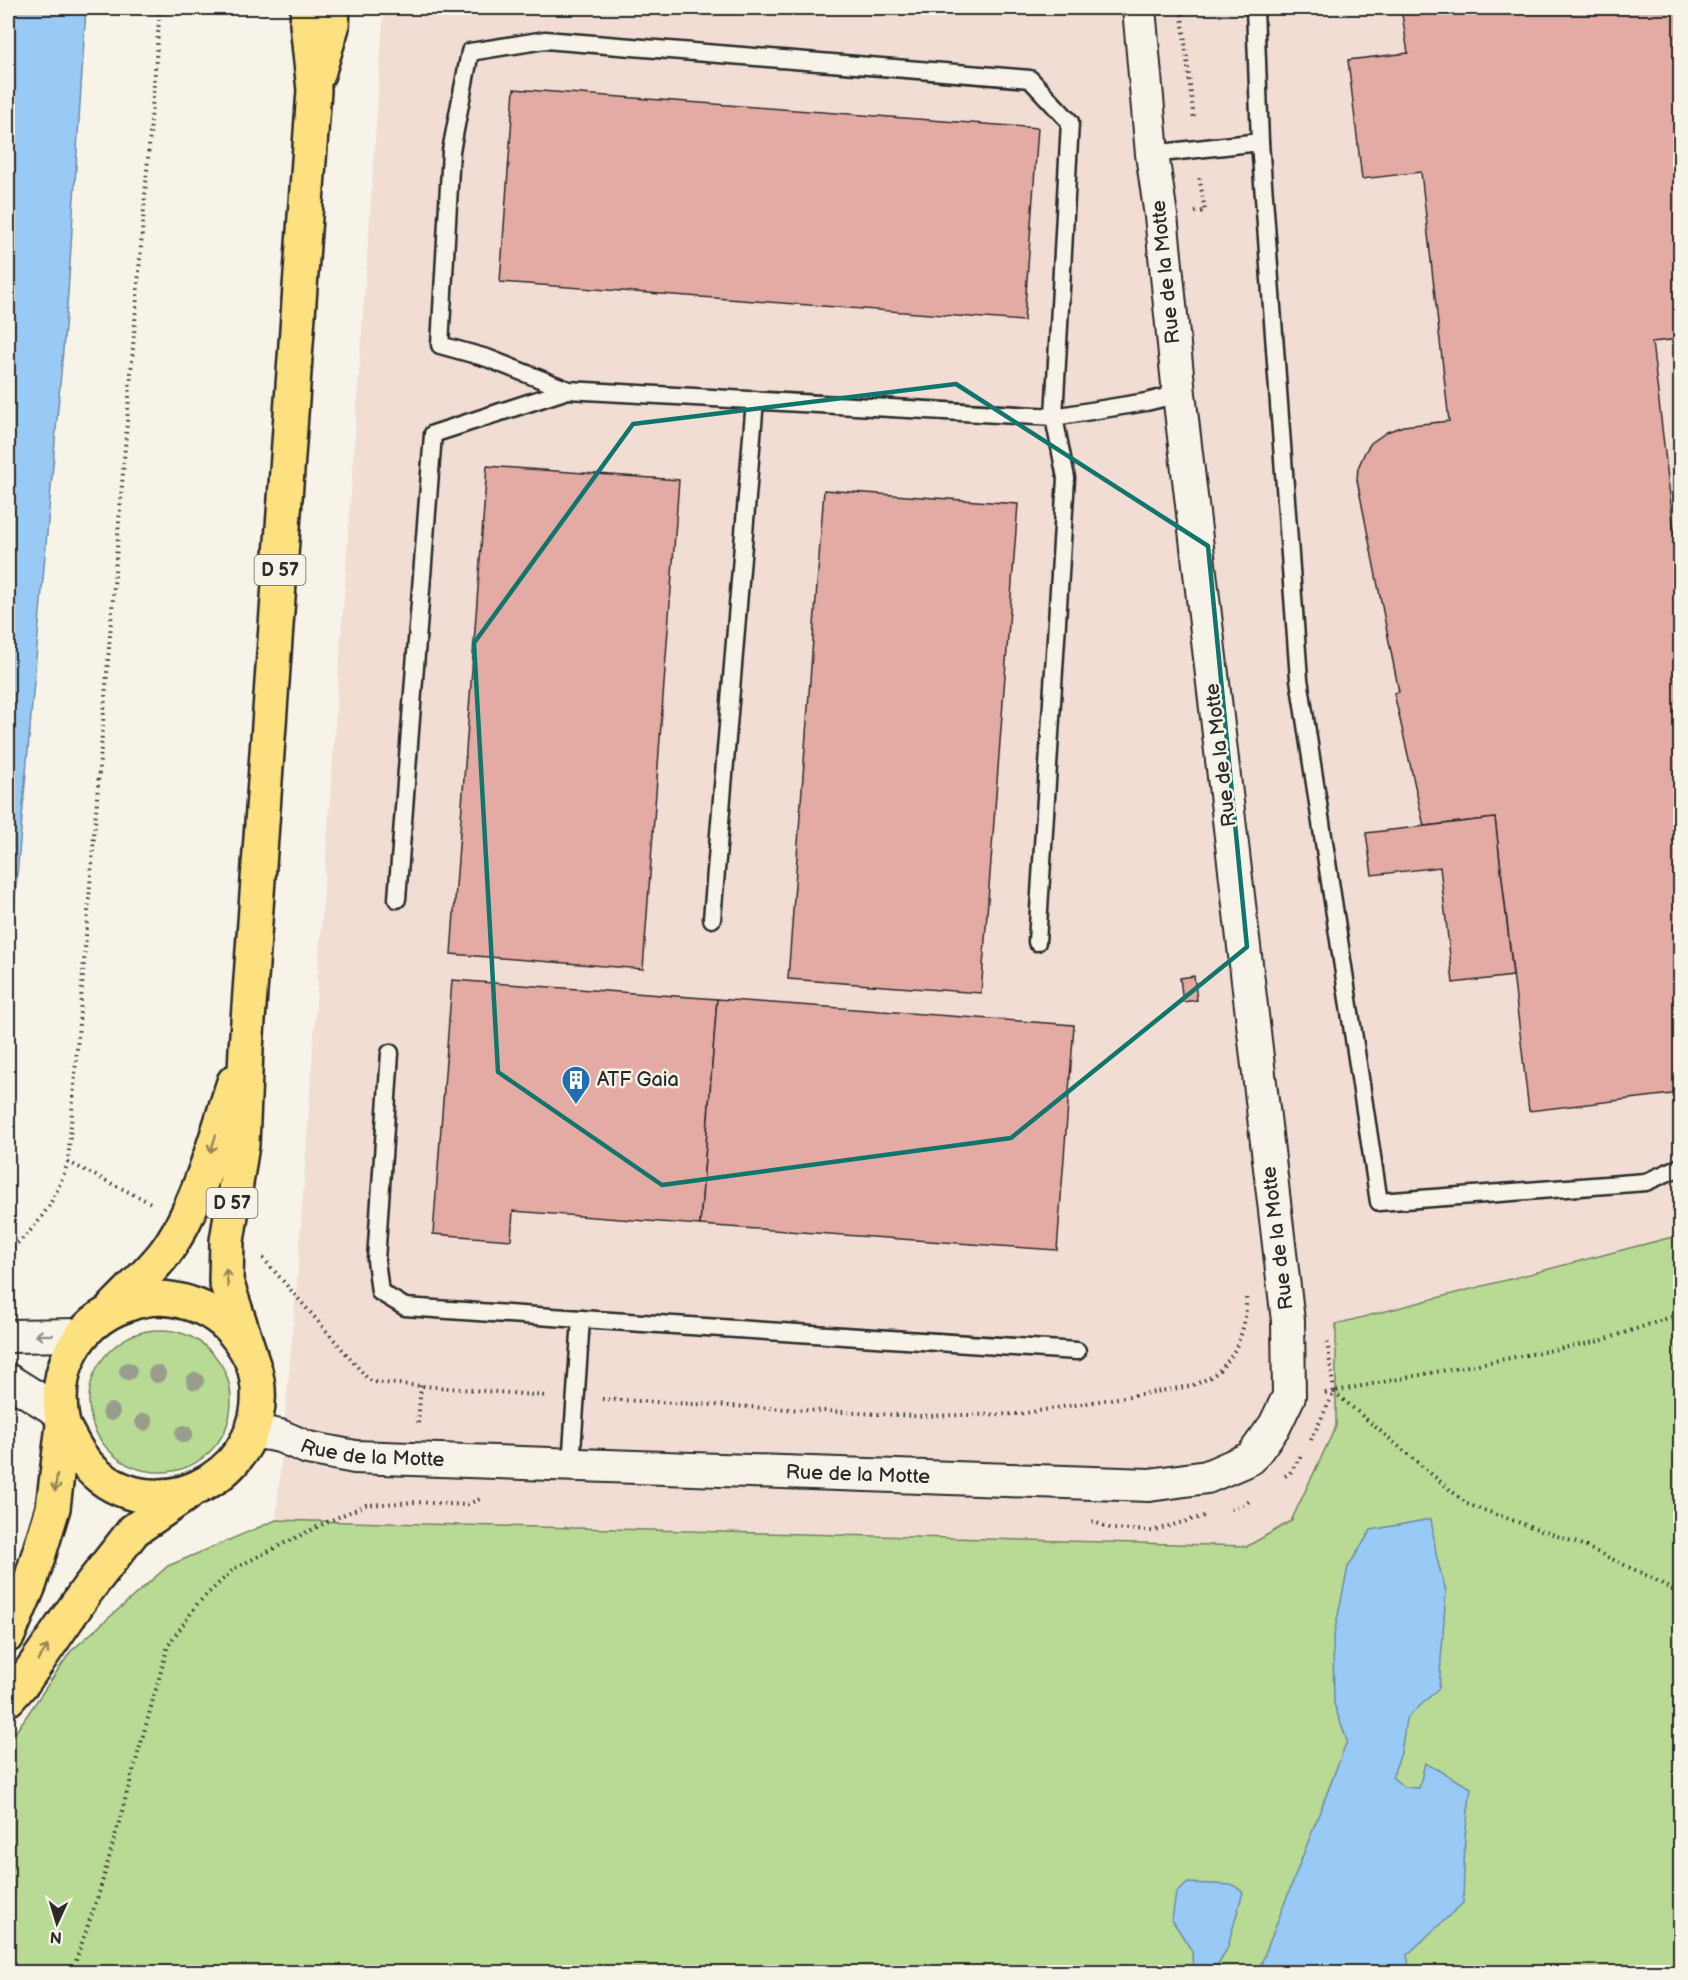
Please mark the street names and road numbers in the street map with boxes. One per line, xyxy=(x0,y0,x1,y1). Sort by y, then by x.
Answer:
street label: Rue de la Motte xyxy=(1147,199,1185,345)
road number: D 57 xyxy=(254,555,306,585)
street label: Rue de la Motte xyxy=(1200,682,1242,828)
street label: Rue de la Motte xyxy=(1257,1165,1299,1311)
road number: D 57 xyxy=(206,1188,258,1218)
street label: Rue de la Motte xyxy=(297,1434,445,1472)
street label: Rue de la Motte xyxy=(785,1460,931,1489)

